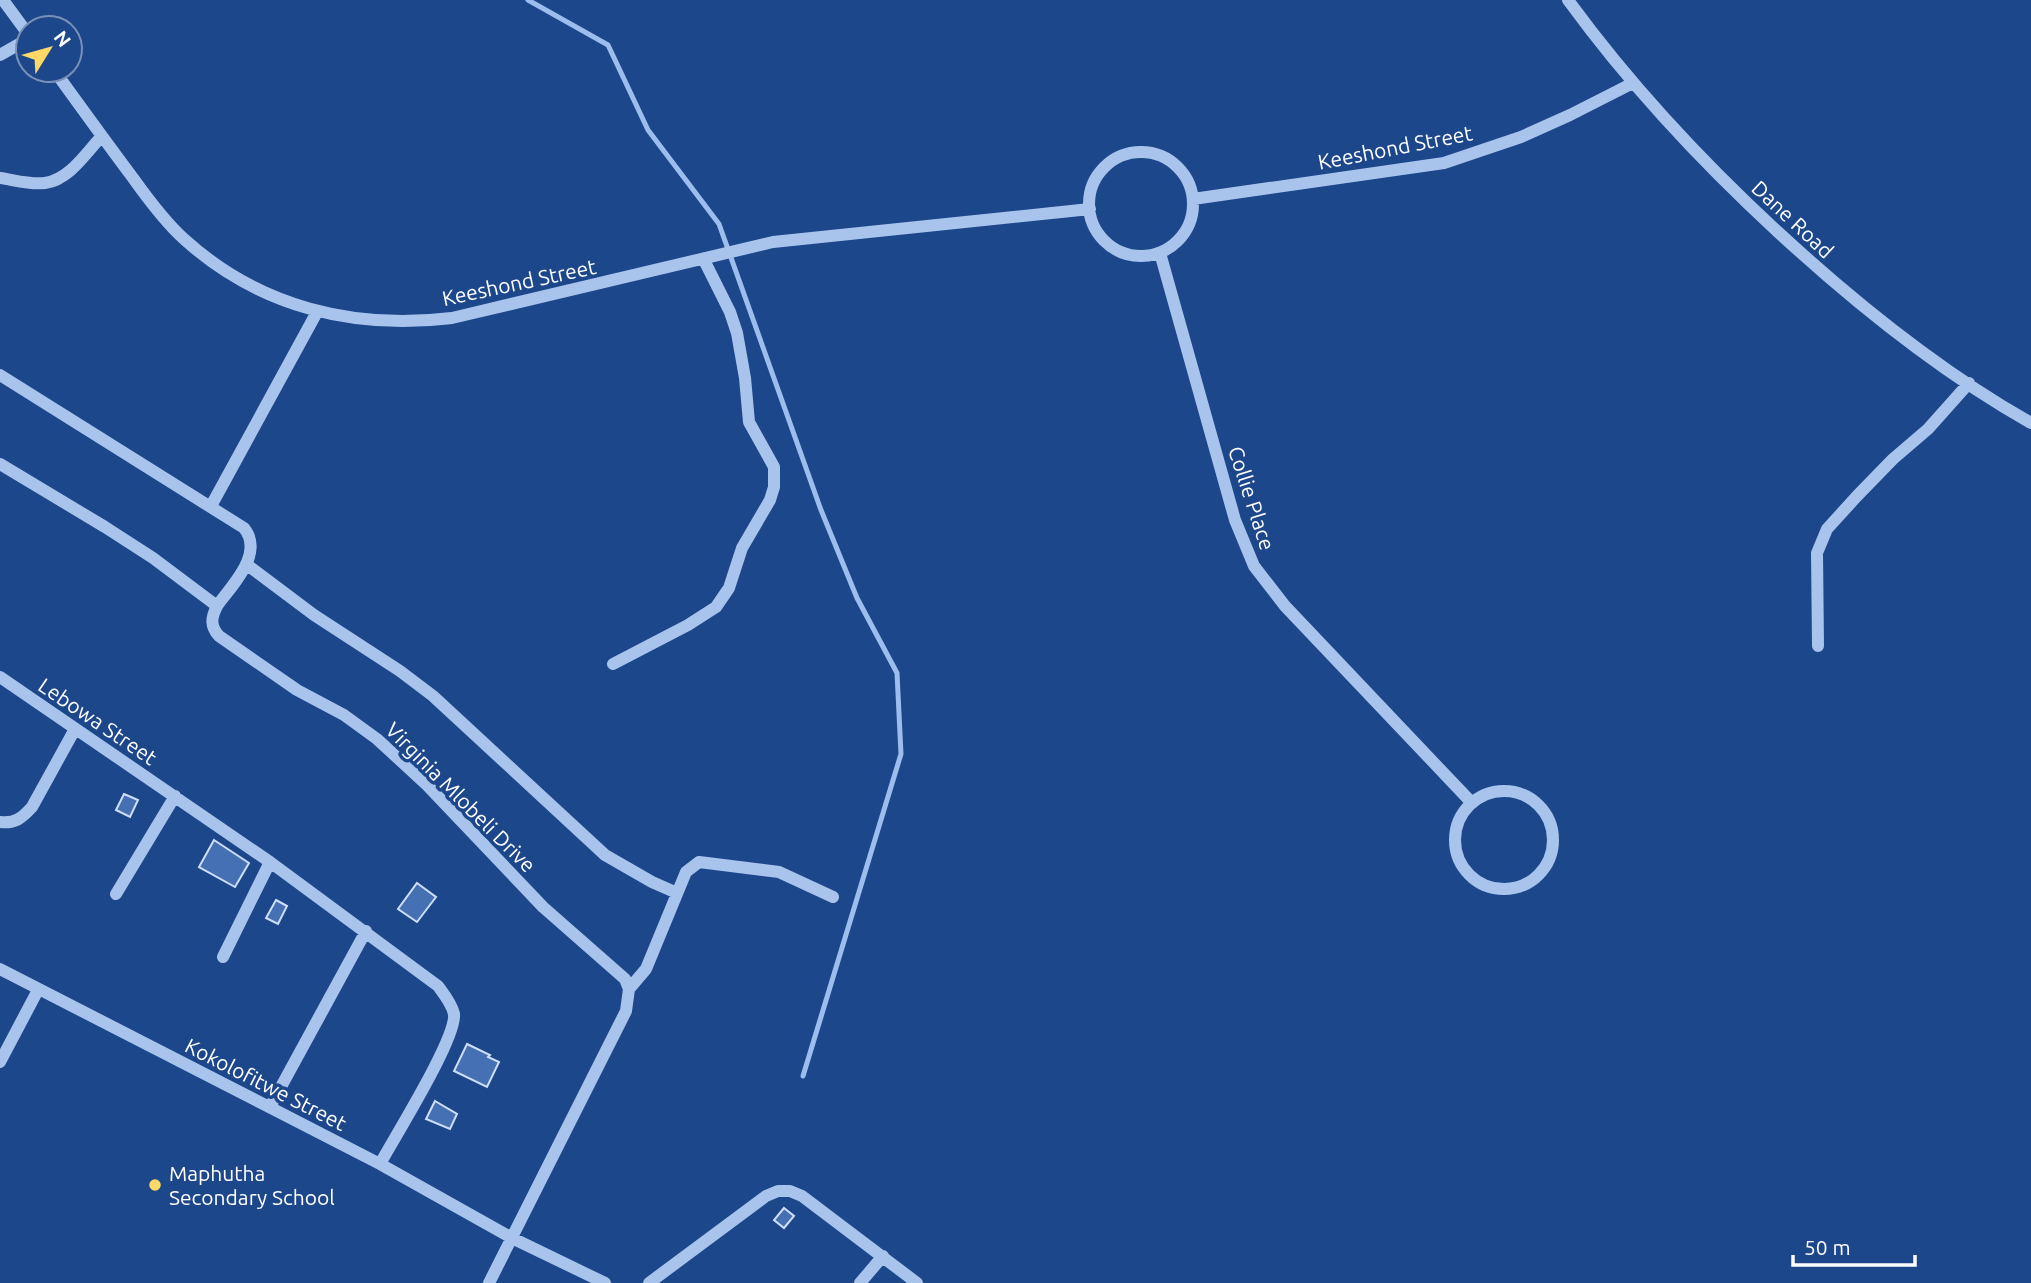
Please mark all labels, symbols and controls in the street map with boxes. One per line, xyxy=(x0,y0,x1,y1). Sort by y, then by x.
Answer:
north arrow xyxy=(14,14,84,84)
text: N xyxy=(50,26,76,51)
street label: Keeshond Street xyxy=(1316,120,1474,174)
street label: Dane Road xyxy=(1747,175,1839,263)
street label: Keeshond Street xyxy=(440,254,598,310)
street label: Collie Place xyxy=(1224,443,1280,553)
street label: Lebowa Street xyxy=(34,673,162,769)
street label: Virginia Mlobeli Drive xyxy=(381,717,541,877)
street label: Kokolofitwe Street xyxy=(181,1033,351,1135)
place label: Maphutha Secondary School xyxy=(169,1161,335,1209)
marker: Maphutha Secondary School xyxy=(147,1177,163,1193)
scale bar xyxy=(1793,1224,1916,1268)
text: 50 m xyxy=(1804,1235,1851,1259)

